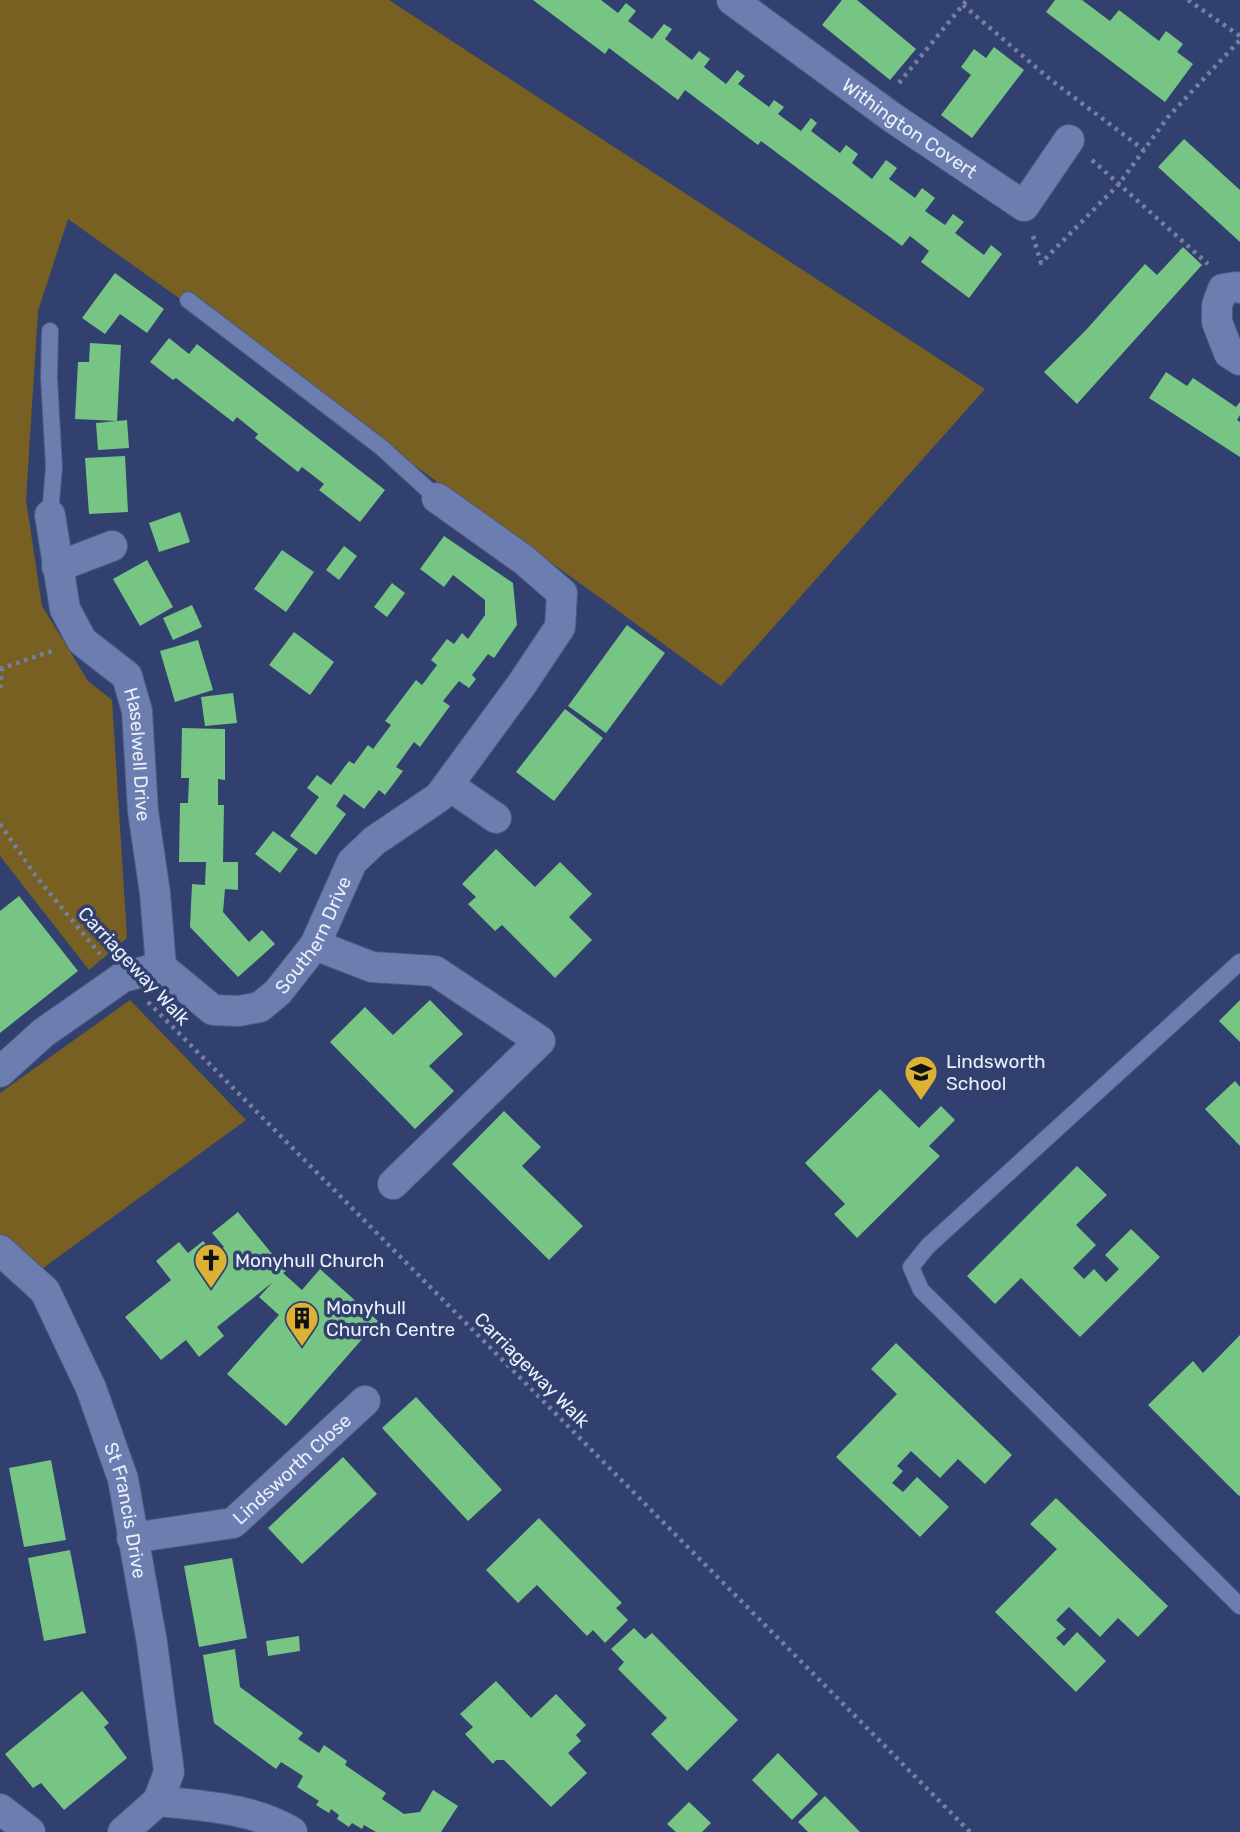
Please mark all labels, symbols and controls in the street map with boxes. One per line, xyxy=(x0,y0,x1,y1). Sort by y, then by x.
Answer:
street label: Withington Covert xyxy=(837,73,982,183)
street label: Haselwell Drive xyxy=(119,685,156,823)
street label: Southern Drive xyxy=(270,872,356,998)
street label: Carriageway Walk xyxy=(73,902,195,1030)
place label: Lindsworth School xyxy=(946,1050,1046,1095)
school or university icon: Lindsworth School xyxy=(902,1053,940,1102)
church icon: Monyhull Church xyxy=(192,1241,230,1290)
place label: Monyhull Church xyxy=(235,1249,384,1272)
place label: Monyhull Church Centre xyxy=(326,1296,455,1341)
building icon: Monyhull Church Centre xyxy=(283,1299,321,1348)
street label: Carriageway Walk xyxy=(470,1308,595,1433)
street label: Lindsworth Close xyxy=(228,1408,356,1529)
street label: St Francis Drive xyxy=(99,1439,152,1580)

